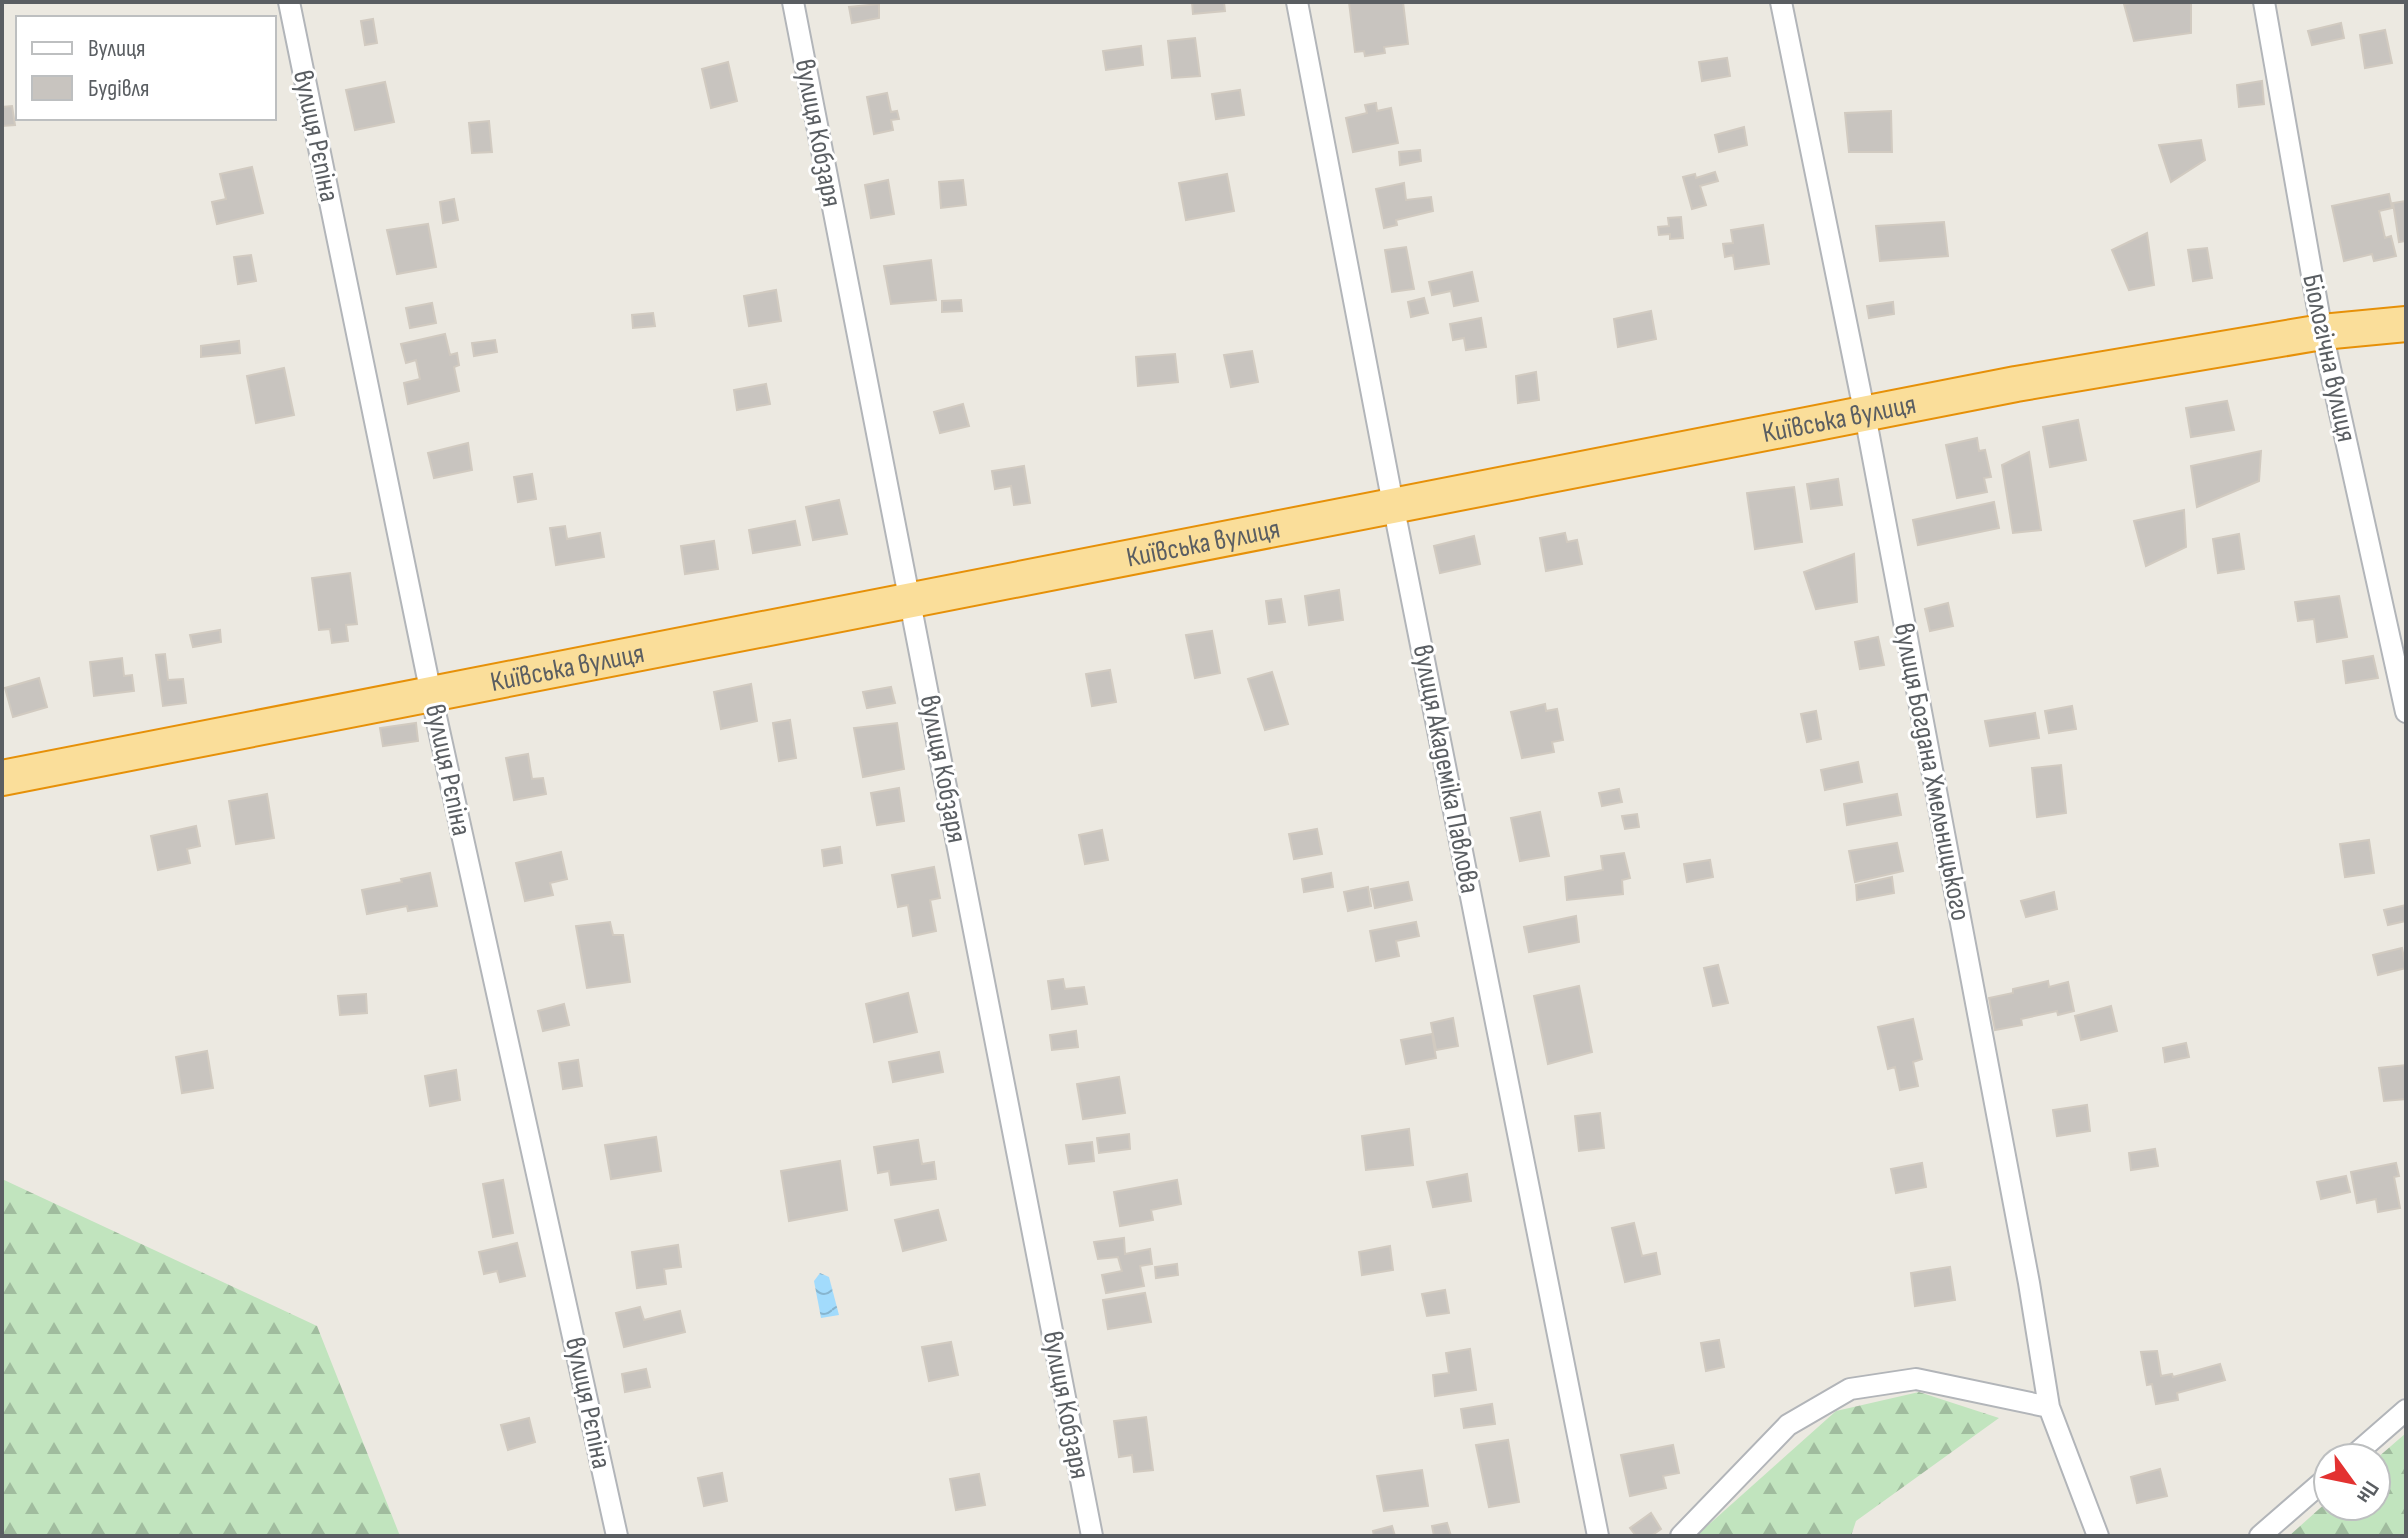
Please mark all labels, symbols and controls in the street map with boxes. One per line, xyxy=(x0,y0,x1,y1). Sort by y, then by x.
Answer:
legend xyxy=(16,16,276,120)
text: Вулиця xyxy=(88,34,146,63)
street label: вулиця Кобзаря xyxy=(788,56,848,210)
street label: вулиця Рєпіна xyxy=(286,67,346,205)
text: Будівля xyxy=(88,74,149,103)
street label: Біологічна вулиця xyxy=(2295,271,2363,445)
street label: Київська вулиця xyxy=(1760,387,1919,450)
street label: Київська вулиця xyxy=(1124,512,1283,574)
street label: вулиця Богдана Хмельницького xyxy=(1887,621,1977,923)
street label: Київська вулиця xyxy=(488,636,647,699)
street label: вулиця Академіка Павлова xyxy=(1406,642,1486,896)
street label: вулиця Кобзаря xyxy=(913,692,973,846)
street label: вулиця Рєпіна xyxy=(418,701,478,839)
street label: вулиця Кобзаря xyxy=(1036,1328,1096,1482)
street label: вулиця Рєпіна xyxy=(558,1334,618,1472)
north arrow xyxy=(2312,1442,2392,1522)
text: Пн xyxy=(2350,1476,2385,1508)

